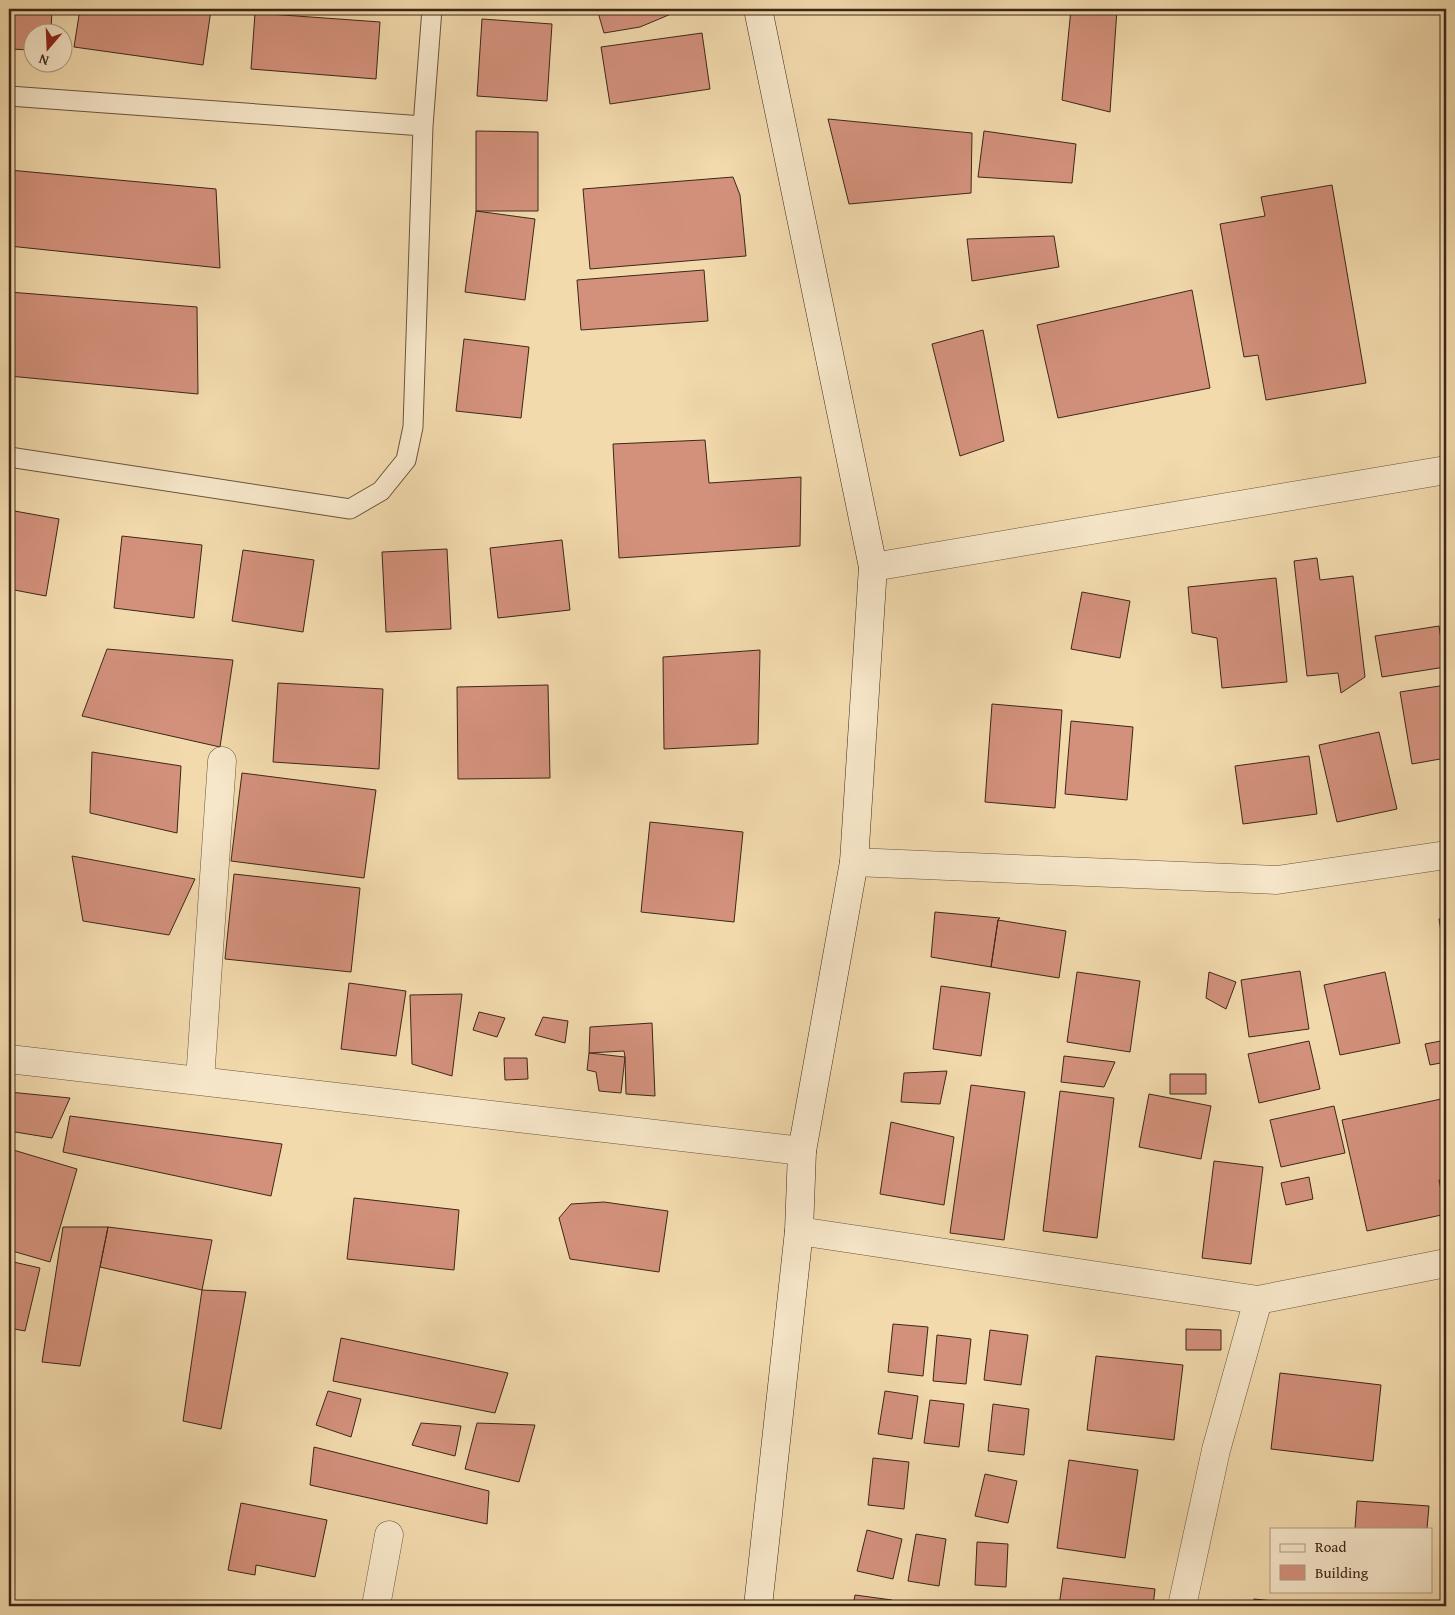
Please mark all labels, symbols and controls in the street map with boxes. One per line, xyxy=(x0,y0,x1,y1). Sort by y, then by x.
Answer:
north arrow xyxy=(22,22,72,72)
text: N xyxy=(35,49,51,71)
legend xyxy=(1270,1528,1432,1592)
text: Road xyxy=(1315,1536,1346,1557)
text: Building xyxy=(1315,1562,1369,1583)

